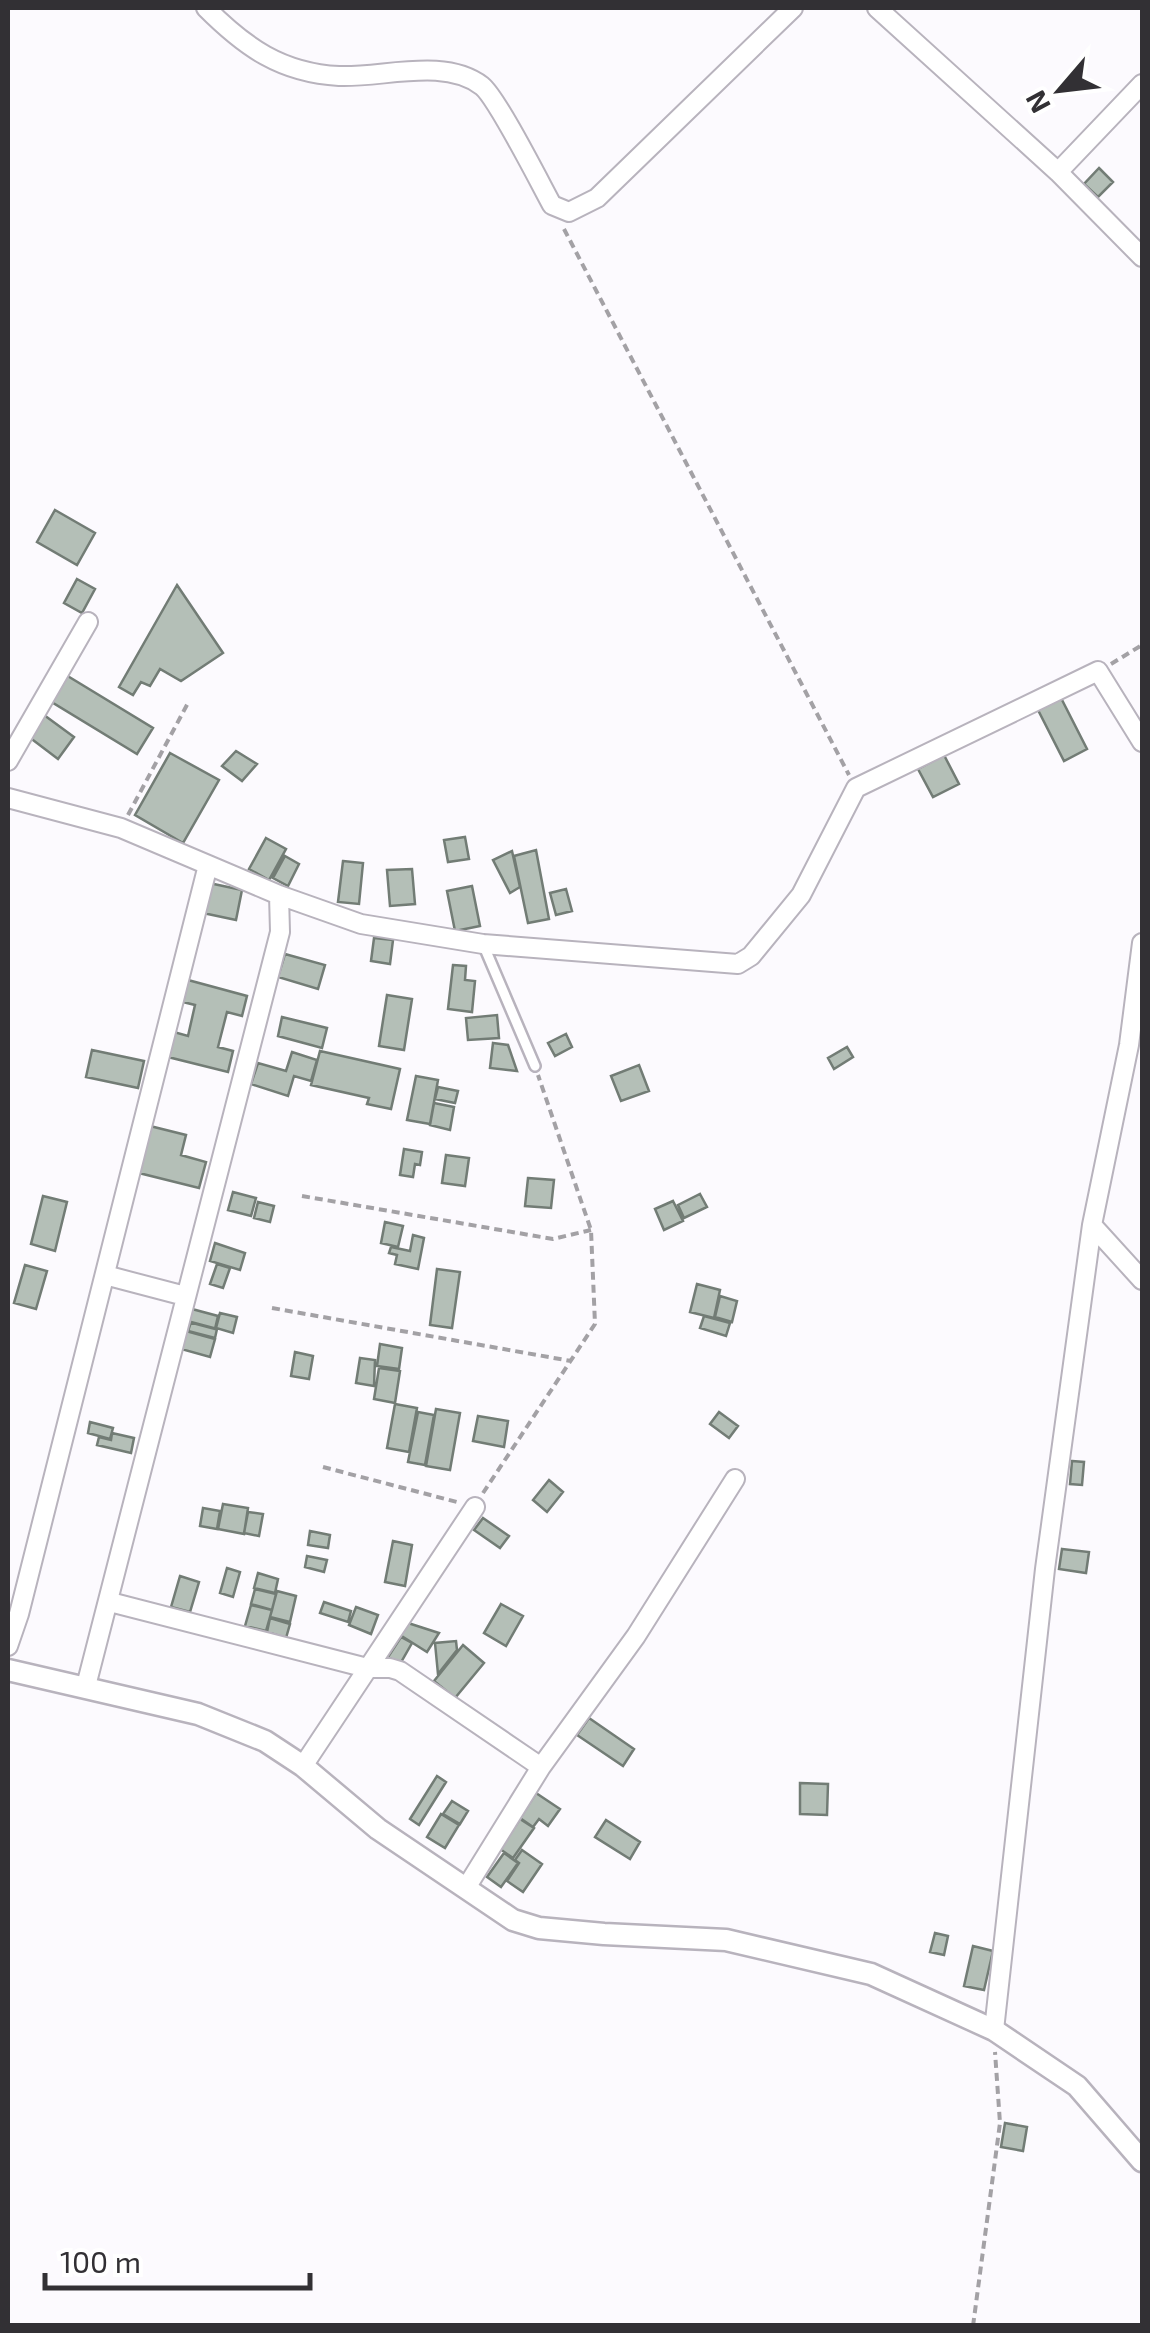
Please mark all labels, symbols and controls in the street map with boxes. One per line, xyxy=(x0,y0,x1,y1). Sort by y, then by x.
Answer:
north arrow xyxy=(1010,40,1110,140)
text: N xyxy=(1017,85,1057,119)
scale bar xyxy=(45,2228,310,2290)
text: 100 m xyxy=(60,2243,141,2279)

